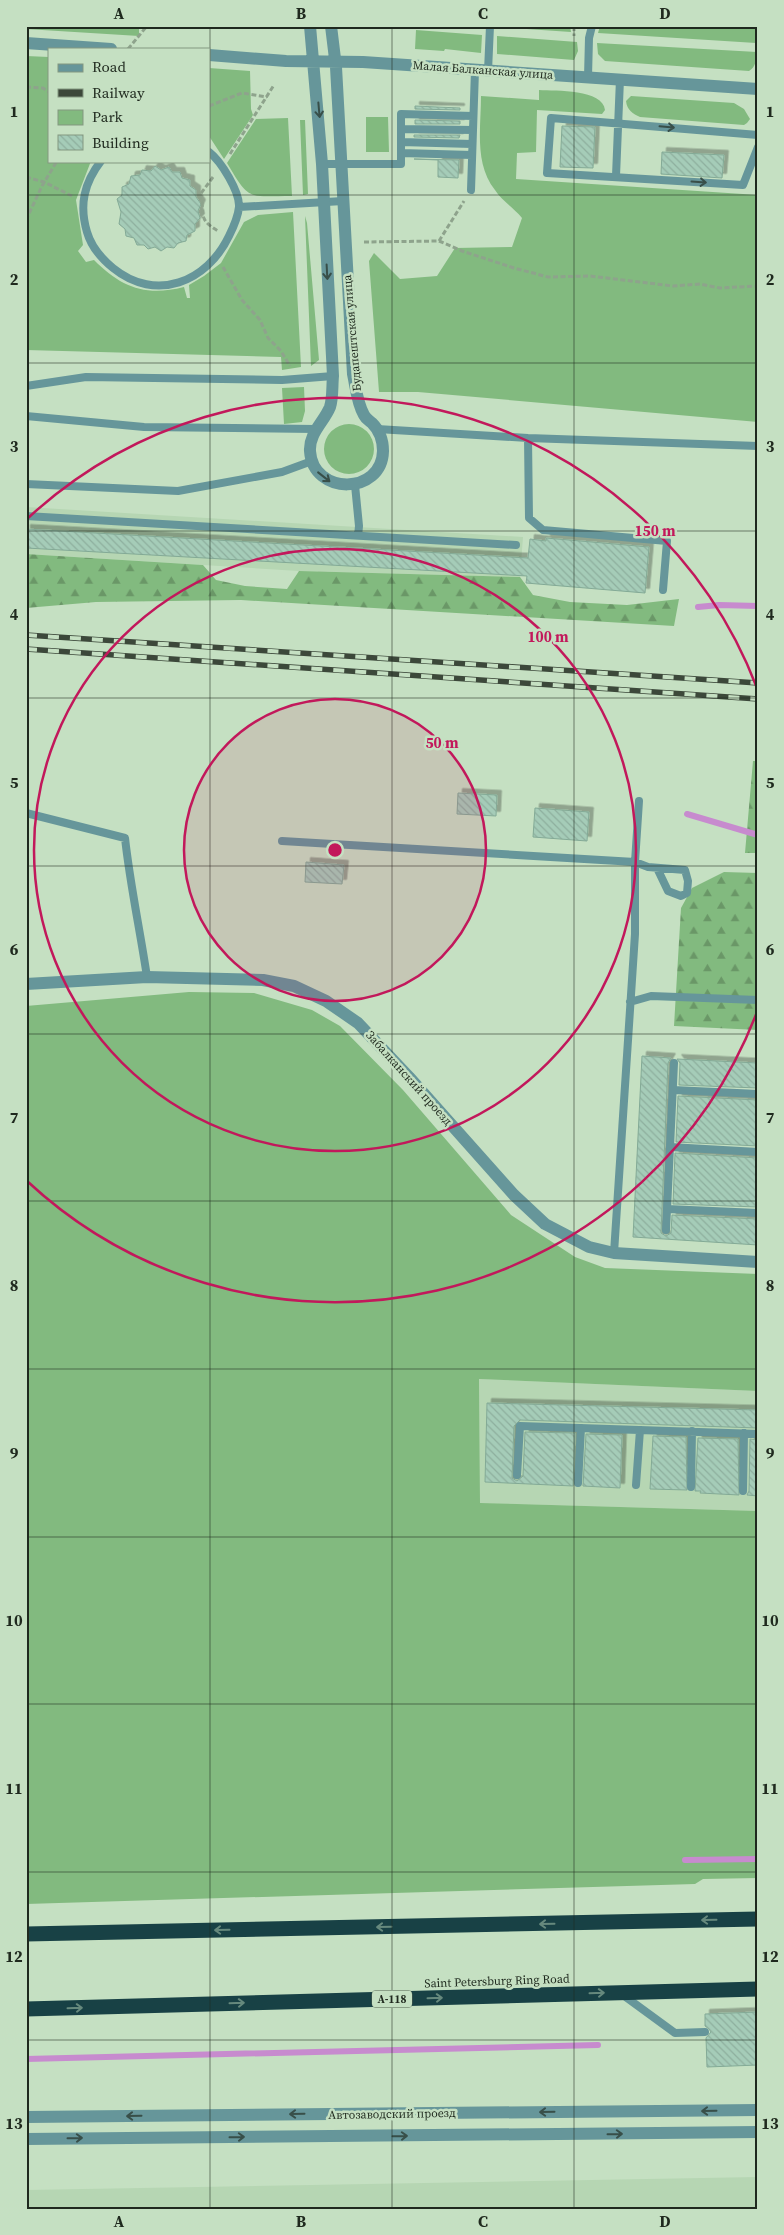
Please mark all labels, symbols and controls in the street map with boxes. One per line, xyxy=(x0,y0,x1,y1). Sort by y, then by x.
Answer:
text: A xyxy=(114,2,125,24)
text: B xyxy=(296,2,307,24)
text: C xyxy=(478,2,488,24)
text: D xyxy=(659,2,671,24)
legend xyxy=(48,48,210,162)
text: Road xyxy=(92,56,126,77)
street label: Малая Балканская улица xyxy=(412,57,555,83)
text: Railway xyxy=(92,82,145,103)
text: 1 xyxy=(10,100,18,122)
text: 1 xyxy=(766,100,774,122)
one-way arrow xyxy=(314,102,323,118)
text: Park xyxy=(92,106,124,127)
one-way arrow xyxy=(659,123,675,132)
text: Building xyxy=(92,132,149,153)
one-way arrow xyxy=(691,177,707,187)
one-way arrow xyxy=(322,264,332,280)
text: 2 xyxy=(10,268,19,290)
text: 2 xyxy=(766,268,775,290)
street label: Будапештская улица xyxy=(339,273,365,392)
text: 3 xyxy=(10,435,19,457)
text: 3 xyxy=(766,435,775,457)
one-way arrow xyxy=(318,471,331,482)
text: 150 m xyxy=(634,520,676,541)
text: 4 xyxy=(10,603,19,625)
text: 4 xyxy=(766,603,775,625)
text: 100 m xyxy=(527,626,569,647)
text: 50 m xyxy=(425,732,459,753)
text: 5 xyxy=(10,771,19,793)
text: 5 xyxy=(766,771,775,793)
centre of rings xyxy=(326,841,344,859)
text: 6 xyxy=(10,938,19,960)
text: 6 xyxy=(766,938,775,960)
street label: Забалканский проезд xyxy=(362,1027,456,1129)
text: 7 xyxy=(10,1106,19,1128)
text: 7 xyxy=(766,1106,775,1128)
text: 8 xyxy=(10,1274,18,1296)
text: 8 xyxy=(766,1274,774,1296)
text: 9 xyxy=(10,1442,19,1464)
text: 9 xyxy=(766,1442,775,1464)
text: 10 xyxy=(5,1609,23,1631)
text: 10 xyxy=(761,1609,779,1631)
text: 11 xyxy=(5,1777,23,1799)
text: 11 xyxy=(761,1777,779,1799)
one-way arrow xyxy=(701,1916,717,1925)
one-way arrow xyxy=(539,1919,555,1929)
one-way arrow xyxy=(376,1922,392,1932)
one-way arrow xyxy=(214,1926,230,1935)
text: 12 xyxy=(5,1945,23,1967)
text: 12 xyxy=(761,1945,779,1967)
street label: Saint Petersburg Ring Road xyxy=(424,1970,570,1992)
one-way arrow xyxy=(589,1988,605,1998)
road number: А-118 xyxy=(372,1990,412,2008)
one-way arrow xyxy=(427,1993,443,2002)
one-way arrow xyxy=(229,1999,245,2008)
one-way arrow xyxy=(66,2003,83,2013)
street label: Автозаводский проезд xyxy=(328,2105,456,2123)
one-way arrow xyxy=(701,2106,718,2116)
one-way arrow xyxy=(539,2107,555,2117)
one-way arrow xyxy=(289,2110,305,2119)
one-way arrow xyxy=(126,2111,142,2121)
text: 13 xyxy=(5,2112,23,2134)
text: 13 xyxy=(761,2112,779,2134)
one-way arrow xyxy=(607,2129,623,2138)
one-way arrow xyxy=(392,2131,408,2140)
one-way arrow xyxy=(229,2132,245,2142)
one-way arrow xyxy=(67,2134,83,2143)
text: A xyxy=(114,2210,125,2232)
text: B xyxy=(296,2210,307,2232)
text: C xyxy=(478,2210,488,2232)
text: D xyxy=(659,2210,671,2232)

